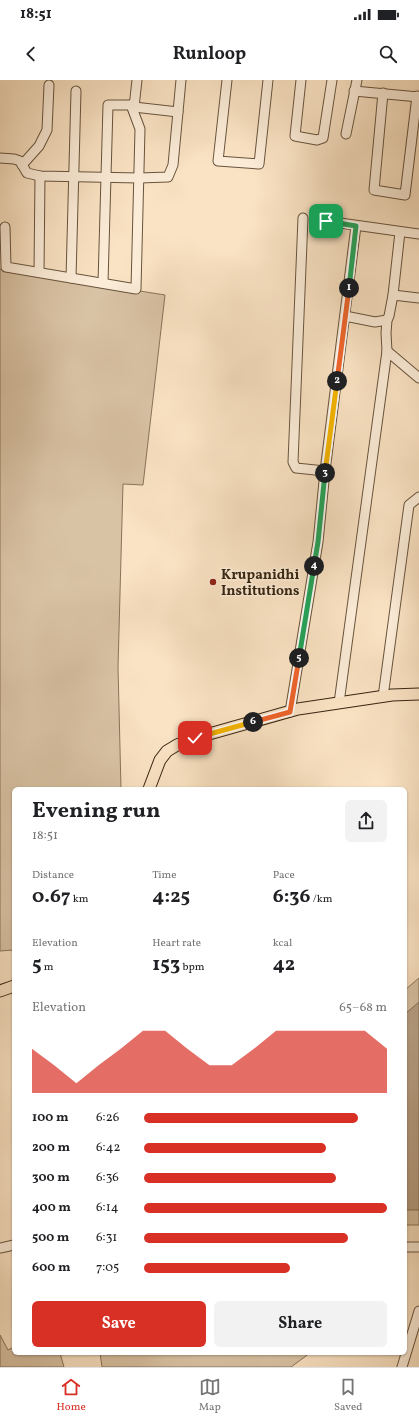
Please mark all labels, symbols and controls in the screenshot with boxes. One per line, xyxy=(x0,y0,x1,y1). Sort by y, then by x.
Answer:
text: 18:51 xyxy=(20,4,52,25)
text: Runloop xyxy=(173,42,246,67)
icon: back xyxy=(20,43,42,65)
icon: search xyxy=(377,43,399,65)
pin xyxy=(309,204,343,238)
icon: arrive xyxy=(315,210,337,232)
pin: 1 xyxy=(339,278,359,298)
text: 1 xyxy=(347,280,351,295)
pin: 2 xyxy=(327,371,347,391)
text: 2 xyxy=(334,373,340,388)
pin: 3 xyxy=(315,463,335,483)
text: 3 xyxy=(322,465,328,480)
pin: 4 xyxy=(304,556,324,576)
text: 4 xyxy=(311,558,317,573)
place label: Krupanidhi Institutions xyxy=(221,566,300,601)
marker: Krupanidhi Institutions xyxy=(208,577,218,587)
pin: 5 xyxy=(289,648,309,668)
text: 5 xyxy=(296,650,302,665)
pin: 6 xyxy=(243,712,263,732)
text: 6 xyxy=(250,714,256,729)
pin xyxy=(178,721,212,755)
icon: check xyxy=(184,727,206,749)
text: Evening run xyxy=(32,796,161,827)
button: share xyxy=(345,800,387,842)
text: 18:51 xyxy=(32,827,58,845)
text: Distance xyxy=(32,868,74,883)
text: Time xyxy=(152,868,176,883)
text: Pace xyxy=(273,868,295,883)
text: 0.67 xyxy=(32,883,71,911)
text: 4:25 xyxy=(152,883,190,911)
text: 6:36 xyxy=(273,883,311,911)
text: km xyxy=(71,892,88,907)
text: /km xyxy=(311,892,332,907)
text: Elevation xyxy=(32,936,78,951)
text: Heart rate xyxy=(152,936,201,951)
text: kcal xyxy=(273,936,292,951)
text: 5 xyxy=(32,951,42,979)
text: 153 xyxy=(152,951,180,979)
text: 42 xyxy=(273,951,295,979)
text: m xyxy=(42,960,54,975)
text: bpm xyxy=(180,960,204,975)
text: Elevation xyxy=(32,999,86,1017)
text: 65–68 m xyxy=(339,999,387,1017)
text: 100 m xyxy=(32,1109,69,1127)
text: 6:26 xyxy=(96,1109,119,1127)
text: 200 m xyxy=(32,1139,70,1157)
text: 6:42 xyxy=(96,1139,120,1157)
text: 300 m xyxy=(32,1169,70,1187)
text: 6:36 xyxy=(96,1169,119,1187)
text: 400 m xyxy=(32,1199,71,1217)
text: 6:14 xyxy=(96,1199,118,1217)
text: 500 m xyxy=(32,1229,69,1247)
text: 6:31 xyxy=(96,1229,117,1247)
text: 600 m xyxy=(32,1259,70,1277)
text: 7:05 xyxy=(96,1259,119,1277)
button: Save xyxy=(32,1301,206,1347)
button: Share xyxy=(214,1301,387,1347)
tab: Home xyxy=(57,1376,86,1415)
tab: Map xyxy=(199,1376,221,1415)
tab: Saved xyxy=(334,1376,362,1415)

